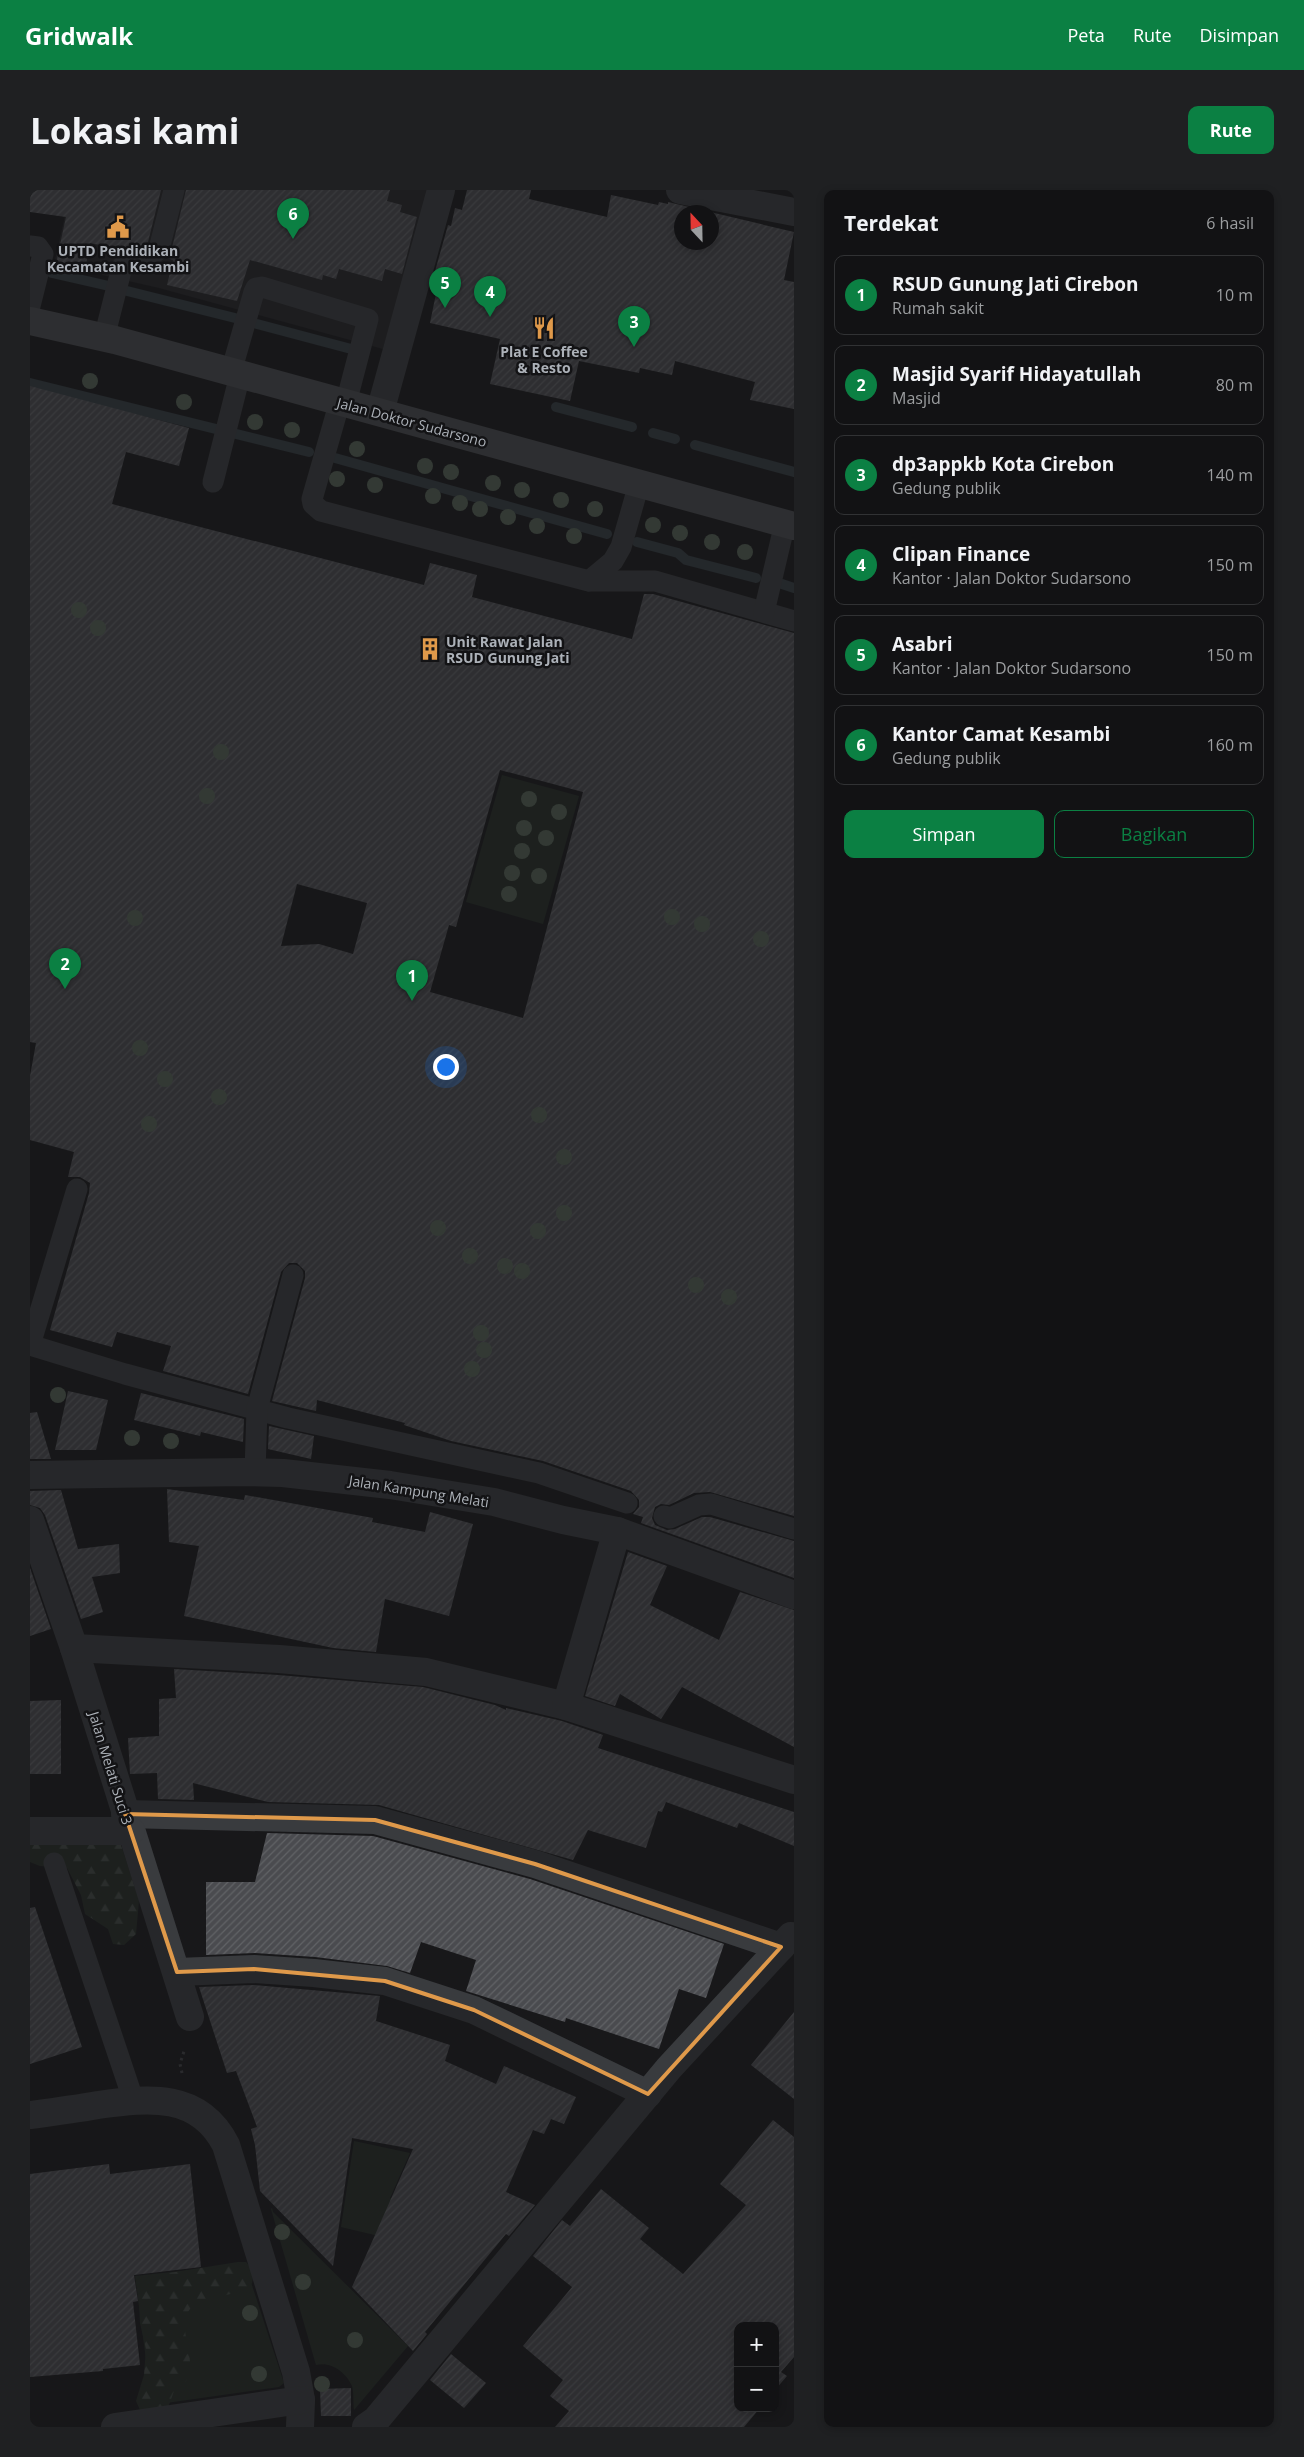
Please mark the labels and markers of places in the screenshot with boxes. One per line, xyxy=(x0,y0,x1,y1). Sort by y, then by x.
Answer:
pin: 6 xyxy=(277,198,309,239)
public building icon: UPTD Pendidikan Kecamatan Kesambi xyxy=(105,214,131,240)
place label: UPTD Pendidikan Kecamatan Kesambi xyxy=(47,241,189,276)
pin: 5 xyxy=(429,267,461,308)
pin: 4 xyxy=(474,276,506,317)
pin: 3 xyxy=(618,306,650,347)
restaurant icon: Plat E Coffee & Resto xyxy=(531,315,557,341)
place label: Plat E Coffee & Resto xyxy=(500,342,588,377)
place label: Unit Rawat Jalan RSUD Gunung Jati xyxy=(446,632,569,667)
building icon: Unit Rawat Jalan RSUD Gunung Jati xyxy=(417,636,443,662)
pin: 2 xyxy=(49,948,81,989)
pin: 1 xyxy=(396,960,428,1001)

